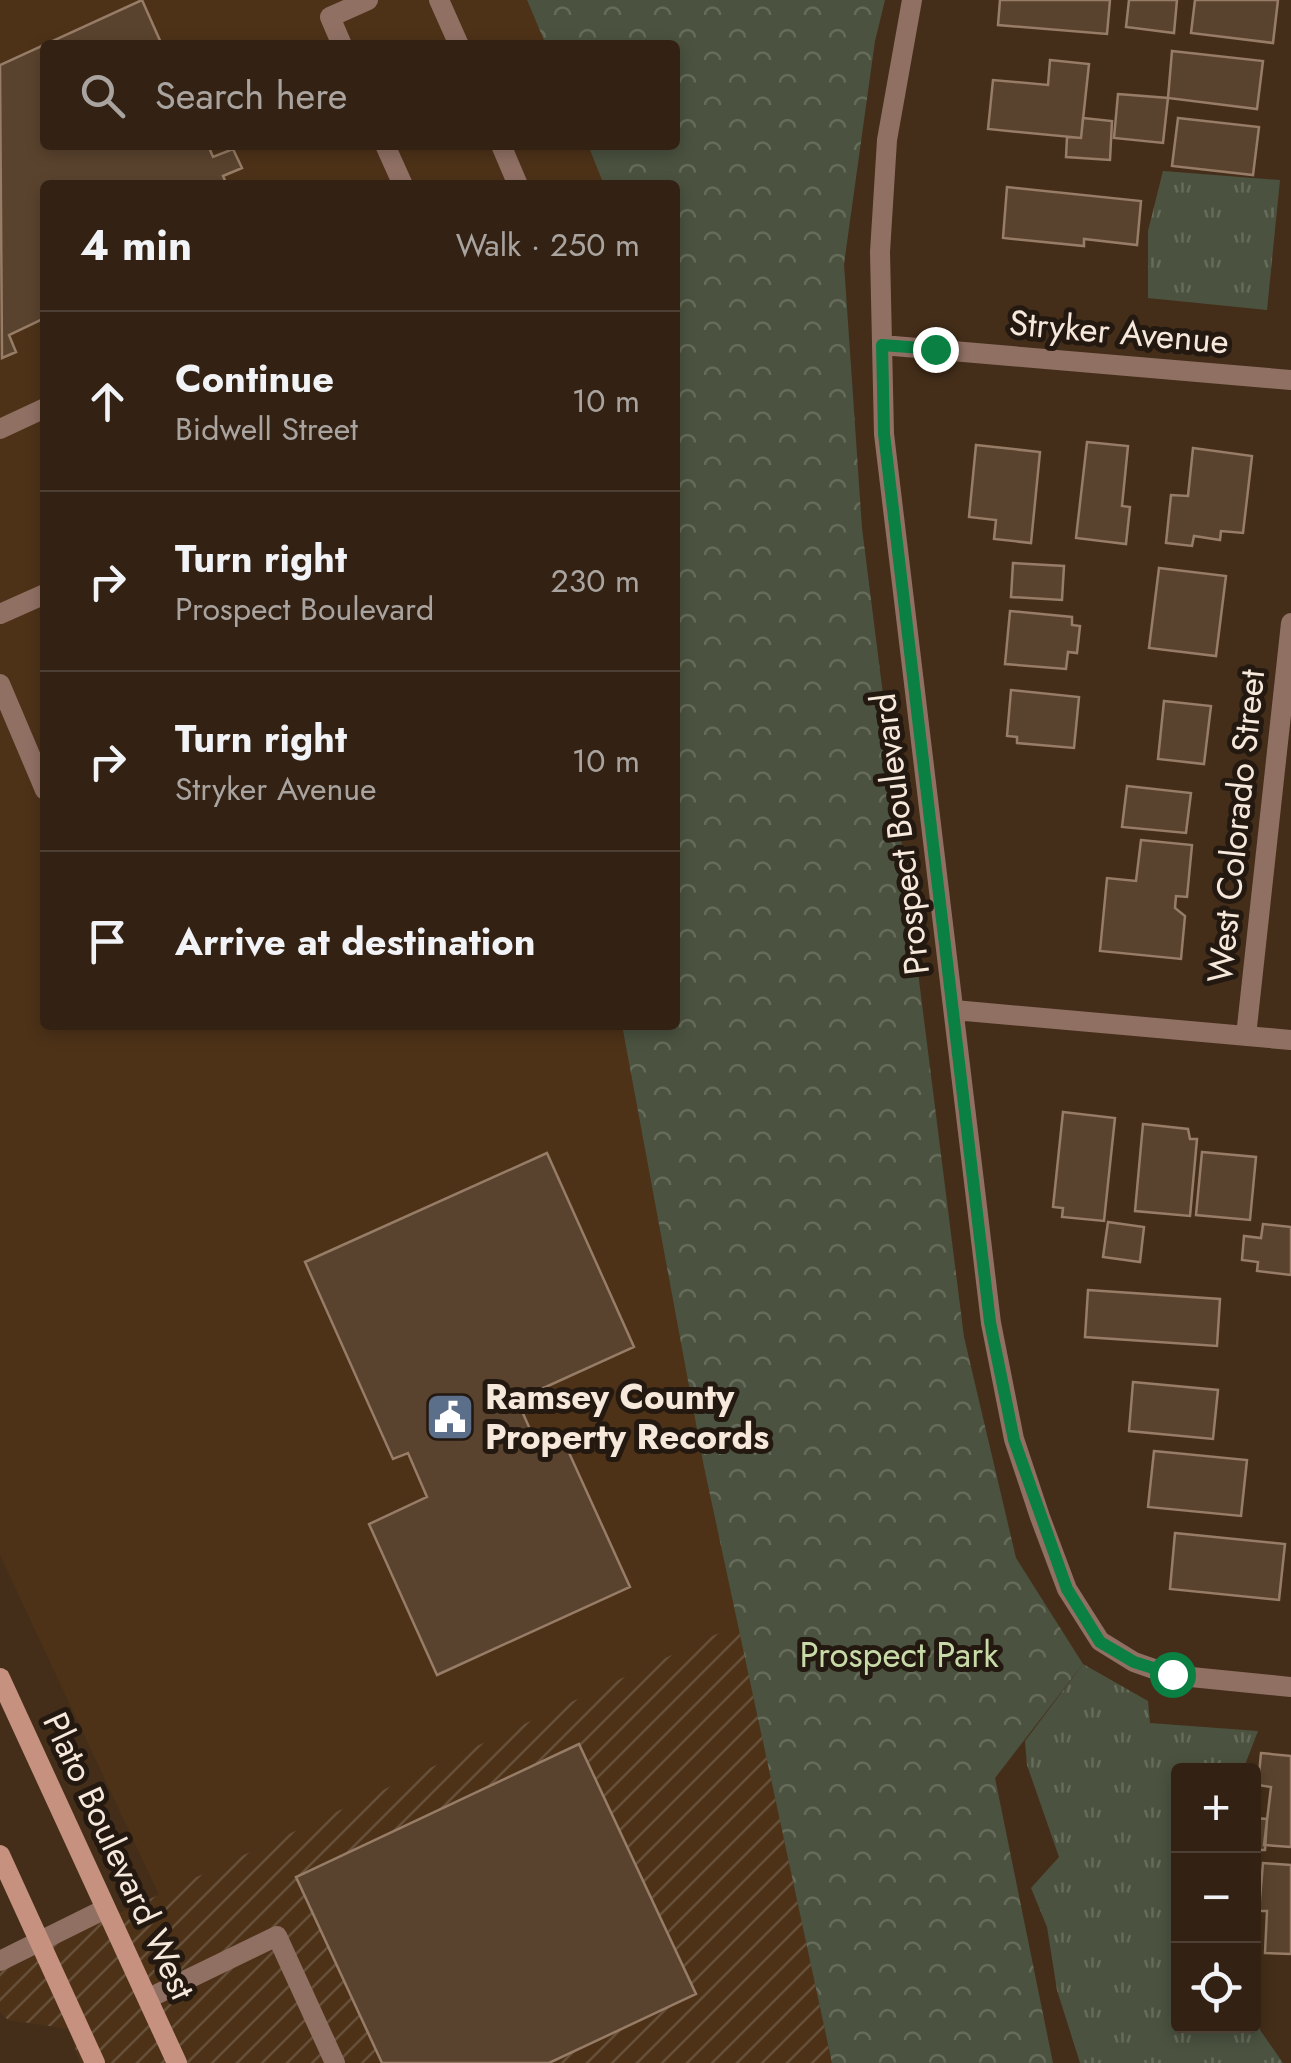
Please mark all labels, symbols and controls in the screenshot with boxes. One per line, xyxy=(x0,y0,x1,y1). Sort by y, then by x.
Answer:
search box xyxy=(40,40,680,150)
icon: search xyxy=(75,68,130,123)
text: Search here xyxy=(155,68,347,123)
text: 4 min xyxy=(80,215,192,276)
text: Walk · 250 m xyxy=(456,222,640,268)
street label: Stryker Avenue xyxy=(1007,297,1231,367)
route end xyxy=(913,327,959,373)
text: Continue xyxy=(175,351,334,406)
icon: ahead xyxy=(80,374,135,429)
text: 10 m xyxy=(572,378,640,424)
text: Bidwell Street xyxy=(175,406,358,452)
text: Turn right xyxy=(175,531,347,586)
icon: right xyxy=(80,554,135,609)
text: 230 m xyxy=(551,558,640,604)
text: Prospect Boulevard xyxy=(175,586,434,632)
street label: West Colorado Street xyxy=(1195,666,1277,985)
street label: Prospect Boulevard xyxy=(858,690,942,978)
text: Turn right xyxy=(175,711,347,766)
icon: right xyxy=(80,734,135,789)
text: 10 m xyxy=(572,738,640,784)
text: Stryker Avenue xyxy=(175,766,377,812)
icon: arrive xyxy=(80,914,135,969)
text: Arrive at destination xyxy=(175,914,536,969)
place label: Ramsey County Property Records xyxy=(485,1372,769,1462)
public building icon: Ramsey County Property Records xyxy=(424,1391,476,1443)
park label: Prospect Park xyxy=(799,1630,999,1680)
route start xyxy=(1150,1652,1196,1698)
street label: Plato Boulevard West xyxy=(30,1704,208,2008)
map controls xyxy=(1171,1763,1261,2033)
button: + xyxy=(1171,1763,1261,1853)
button: − xyxy=(1171,1853,1261,1943)
button: locate xyxy=(1171,1943,1261,2033)

